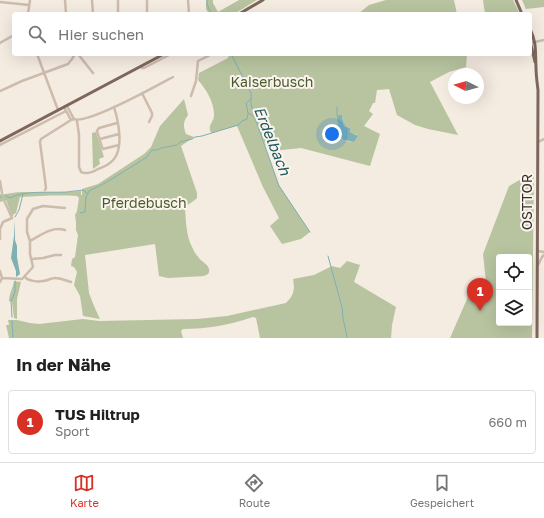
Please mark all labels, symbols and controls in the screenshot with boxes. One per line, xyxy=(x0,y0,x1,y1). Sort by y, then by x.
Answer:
search box xyxy=(12,12,532,56)
icon: search xyxy=(26,23,48,45)
text: Hier suchen xyxy=(58,25,144,43)
north arrow xyxy=(448,68,484,104)
park label: Kaiserbusch xyxy=(231,73,313,90)
water label: Erdelbach xyxy=(251,104,295,178)
your location xyxy=(322,124,342,144)
street label: OSTTOR xyxy=(518,174,535,230)
park label: Pferdebusch xyxy=(101,194,187,211)
map controls xyxy=(496,254,532,326)
button: locate xyxy=(496,254,532,290)
pin: 1 xyxy=(467,278,493,311)
button: layers xyxy=(496,290,532,326)
text: In der Nähe xyxy=(16,354,111,375)
text: TUS Hiltrup xyxy=(55,405,140,423)
text: 1 xyxy=(27,414,33,430)
text: 660 m xyxy=(488,414,527,430)
text: Sport xyxy=(55,423,90,439)
tab: Karte xyxy=(70,472,99,509)
tab: Route xyxy=(239,472,270,509)
tab: Gespeichert xyxy=(410,472,474,509)

